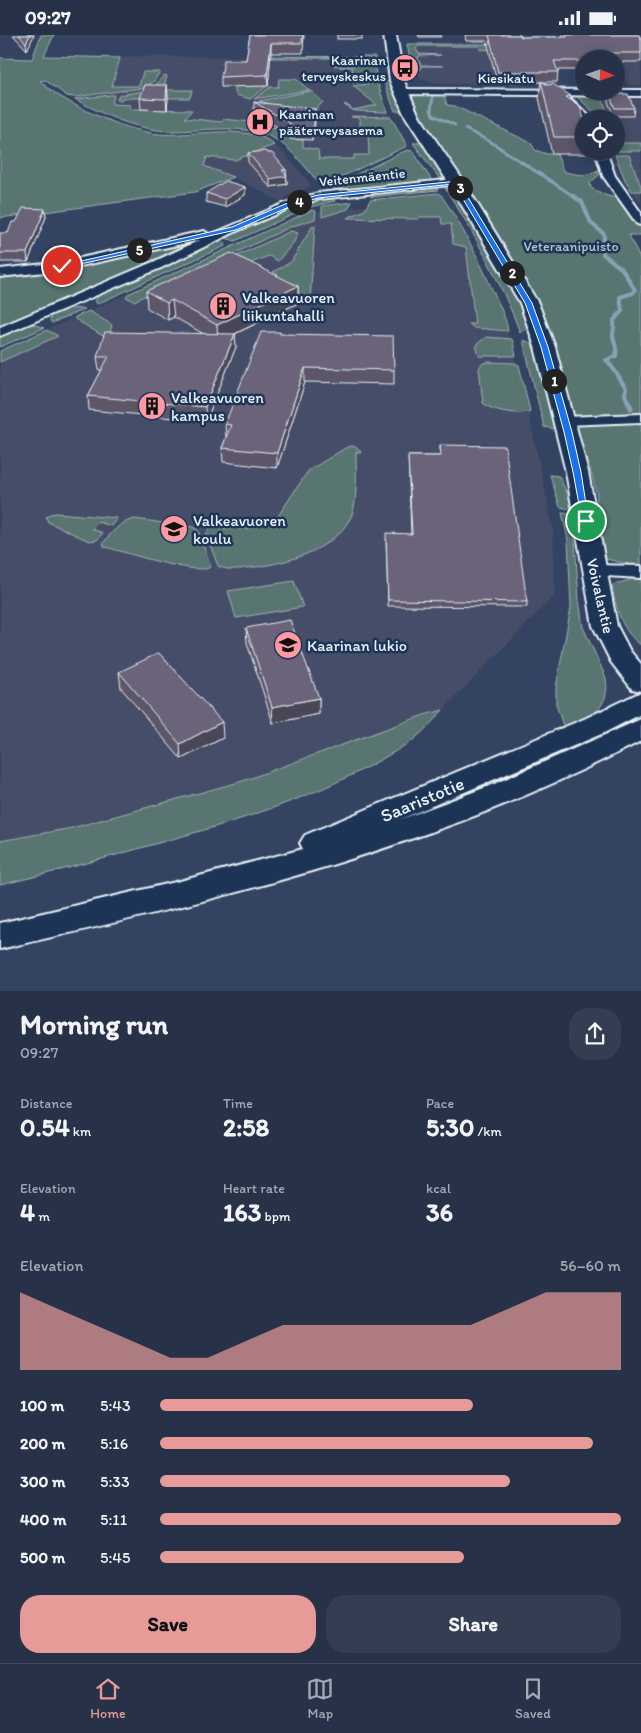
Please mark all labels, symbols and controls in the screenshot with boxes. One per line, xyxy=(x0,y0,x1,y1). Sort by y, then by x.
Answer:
text: 09:27 xyxy=(25,6,71,29)
north arrow xyxy=(575,50,625,100)
map controls xyxy=(575,50,625,160)
place label: Kaarinan terveyskeskus xyxy=(301,52,386,85)
bus stop icon: Kaarinan terveyskeskus xyxy=(390,53,420,83)
street label: Kiesikatu xyxy=(478,70,535,87)
place label: Kaarinan pääterveysasema xyxy=(279,106,383,139)
hospital icon: Kaarinan pääterveysasema xyxy=(245,107,275,137)
button: locate xyxy=(575,110,625,160)
street label: Veitenmäentie xyxy=(318,164,406,190)
pin: 3 xyxy=(448,175,472,201)
text: 3 xyxy=(457,180,464,197)
pin: 4 xyxy=(286,189,312,215)
text: 4 xyxy=(295,194,304,211)
pin: 5 xyxy=(126,237,152,263)
park label: Veteraanipuisto xyxy=(523,238,619,255)
text: 5 xyxy=(136,242,143,259)
pin xyxy=(41,245,83,287)
icon: check xyxy=(48,252,76,280)
pin: 2 xyxy=(500,261,524,285)
text: 2 xyxy=(509,265,516,282)
place label: Valkeavuoren liikuntahalli xyxy=(242,288,335,325)
building icon: Valkeavuoren liikuntahalli xyxy=(208,291,238,321)
pin: 1 xyxy=(542,369,566,393)
text: 1 xyxy=(551,373,558,390)
place label: Valkeavuoren kampus xyxy=(171,388,264,425)
building icon: Valkeavuoren kampus xyxy=(137,391,167,421)
pin xyxy=(565,500,607,542)
icon: arrive xyxy=(572,507,600,535)
place label: Valkeavuoren koulu xyxy=(193,511,286,548)
school or university icon: Valkeavuoren koulu xyxy=(159,514,189,544)
street label: Voivalantie xyxy=(583,557,618,636)
school or university icon: Kaarinan lukio xyxy=(273,630,303,660)
place label: Kaarinan lukio xyxy=(307,636,407,655)
street label: Saaristotie xyxy=(377,772,468,827)
text: Morning run xyxy=(20,1007,168,1041)
button: share xyxy=(569,1008,621,1060)
text: 09:27 xyxy=(20,1043,59,1062)
text: Distance xyxy=(20,1095,72,1112)
text: Time xyxy=(223,1095,253,1112)
text: Pace xyxy=(426,1095,454,1112)
text: 0.54 xyxy=(20,1112,70,1142)
text: 2:58 xyxy=(223,1112,269,1142)
text: 5:30 xyxy=(426,1112,474,1142)
text: km xyxy=(70,1123,91,1140)
text: /km xyxy=(474,1123,502,1140)
text: Elevation xyxy=(20,1180,76,1197)
text: Heart rate xyxy=(223,1180,285,1197)
text: kcal xyxy=(426,1180,451,1197)
text: 4 xyxy=(20,1197,35,1227)
text: 163 xyxy=(223,1197,261,1227)
text: 36 xyxy=(426,1197,453,1227)
text: m xyxy=(35,1208,50,1225)
text: bpm xyxy=(261,1208,291,1225)
text: Elevation xyxy=(20,1256,84,1275)
text: 56–60 m xyxy=(560,1256,621,1275)
text: 100 m xyxy=(20,1396,64,1415)
text: 5:43 xyxy=(100,1396,131,1415)
text: 200 m xyxy=(20,1434,65,1453)
text: 5:16 xyxy=(100,1434,128,1453)
text: 300 m xyxy=(20,1472,66,1491)
text: 5:33 xyxy=(100,1472,130,1491)
text: 400 m xyxy=(20,1510,66,1529)
text: 5:11 xyxy=(100,1510,127,1529)
text: 500 m xyxy=(20,1548,65,1567)
text: 5:45 xyxy=(100,1548,130,1567)
button: Save xyxy=(20,1595,316,1653)
button: Share xyxy=(326,1595,621,1653)
tab: Home xyxy=(90,1675,126,1722)
tab: Map xyxy=(306,1675,334,1722)
tab: Saved xyxy=(515,1675,551,1722)

